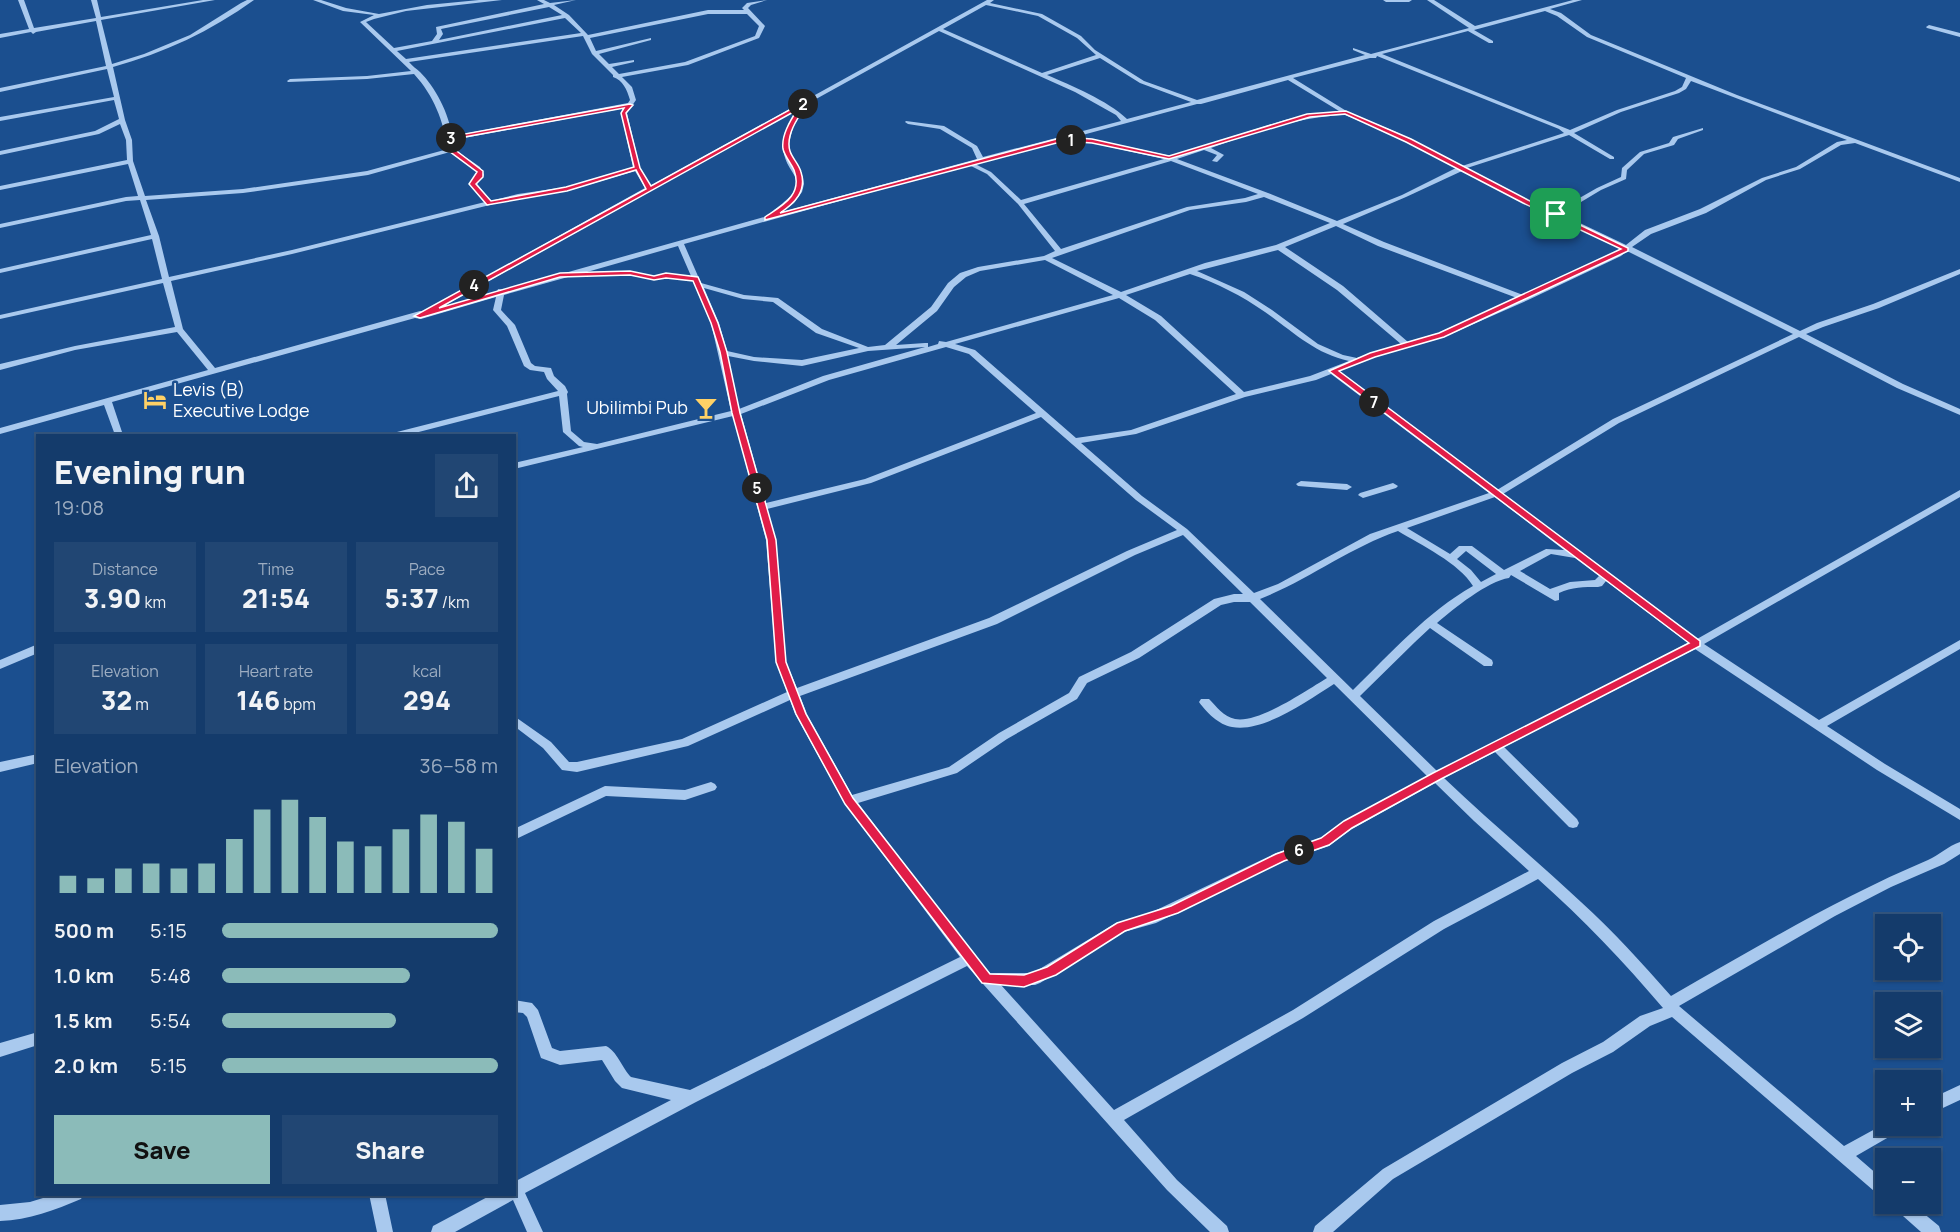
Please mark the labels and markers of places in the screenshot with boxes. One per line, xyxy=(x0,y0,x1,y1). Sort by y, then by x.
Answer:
pin: 2 xyxy=(788,89,818,119)
pin: 3 xyxy=(436,123,466,153)
pin: 1 xyxy=(1056,125,1086,155)
pin xyxy=(1530,188,1581,239)
pin: 4 xyxy=(459,270,489,300)
place label: Levis (B) Executive Lodge xyxy=(173,377,310,422)
hotel icon: Levis (B) Executive Lodge xyxy=(142,387,168,413)
pin: 7 xyxy=(1359,387,1389,417)
place label: Ubilimbi Pub xyxy=(586,395,688,419)
bar icon: Ubilimbi Pub xyxy=(693,395,719,421)
pin: 5 xyxy=(742,473,772,503)
pin: 6 xyxy=(1284,835,1314,865)

